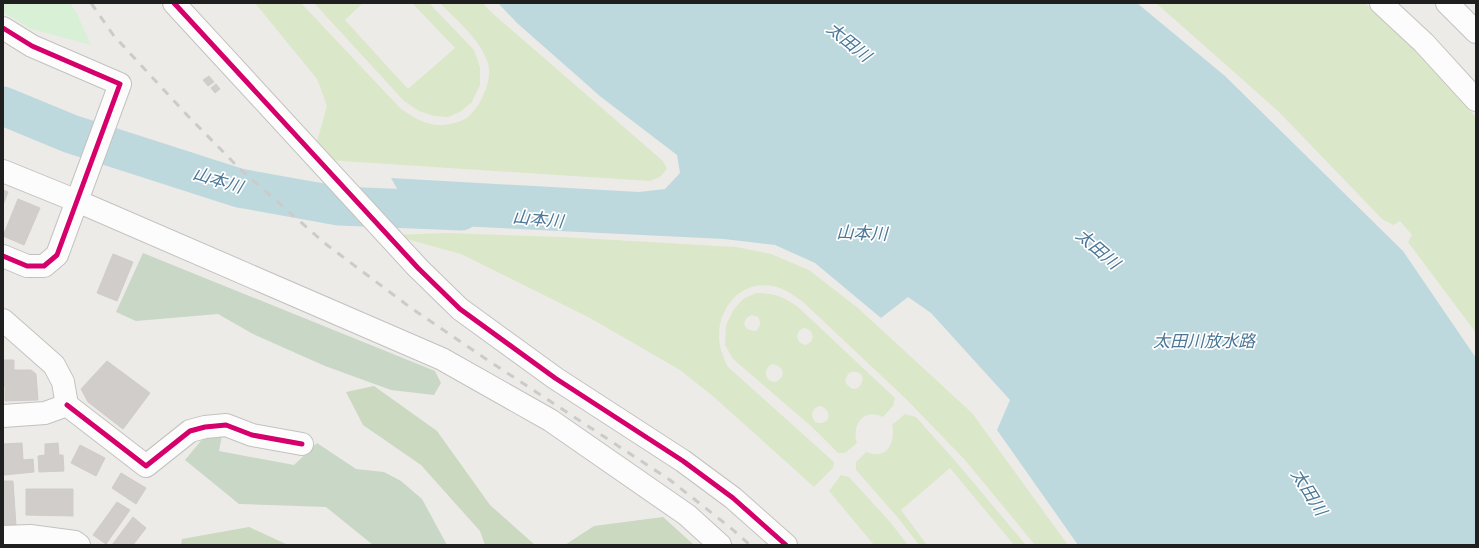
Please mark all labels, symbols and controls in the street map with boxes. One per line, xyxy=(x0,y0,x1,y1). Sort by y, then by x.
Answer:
water label: 太田川 xyxy=(824,19,876,66)
water label: 山本川 xyxy=(191,164,247,197)
water label: 山本川 xyxy=(512,207,566,231)
water label: 山本川 xyxy=(836,223,890,243)
water label: 太田川 xyxy=(1073,225,1125,274)
water label: 太田川放水路 xyxy=(1153,332,1257,350)
water label: 太田川 xyxy=(1288,466,1331,520)

